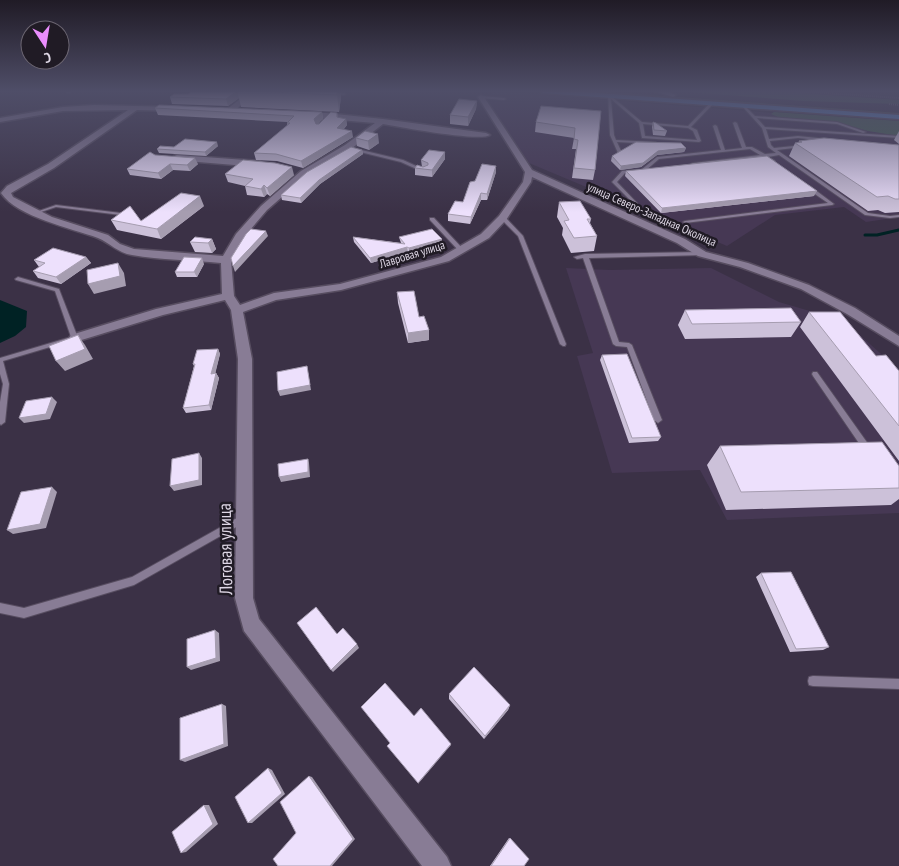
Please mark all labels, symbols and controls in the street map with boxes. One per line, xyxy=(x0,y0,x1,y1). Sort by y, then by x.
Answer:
north arrow xyxy=(20,20,70,70)
text: С xyxy=(42,48,53,67)
street label: улица Северо-Западная Околица xyxy=(585,179,719,249)
street label: Лавровая улица xyxy=(377,237,447,271)
street label: Логовая улица xyxy=(213,503,237,596)

